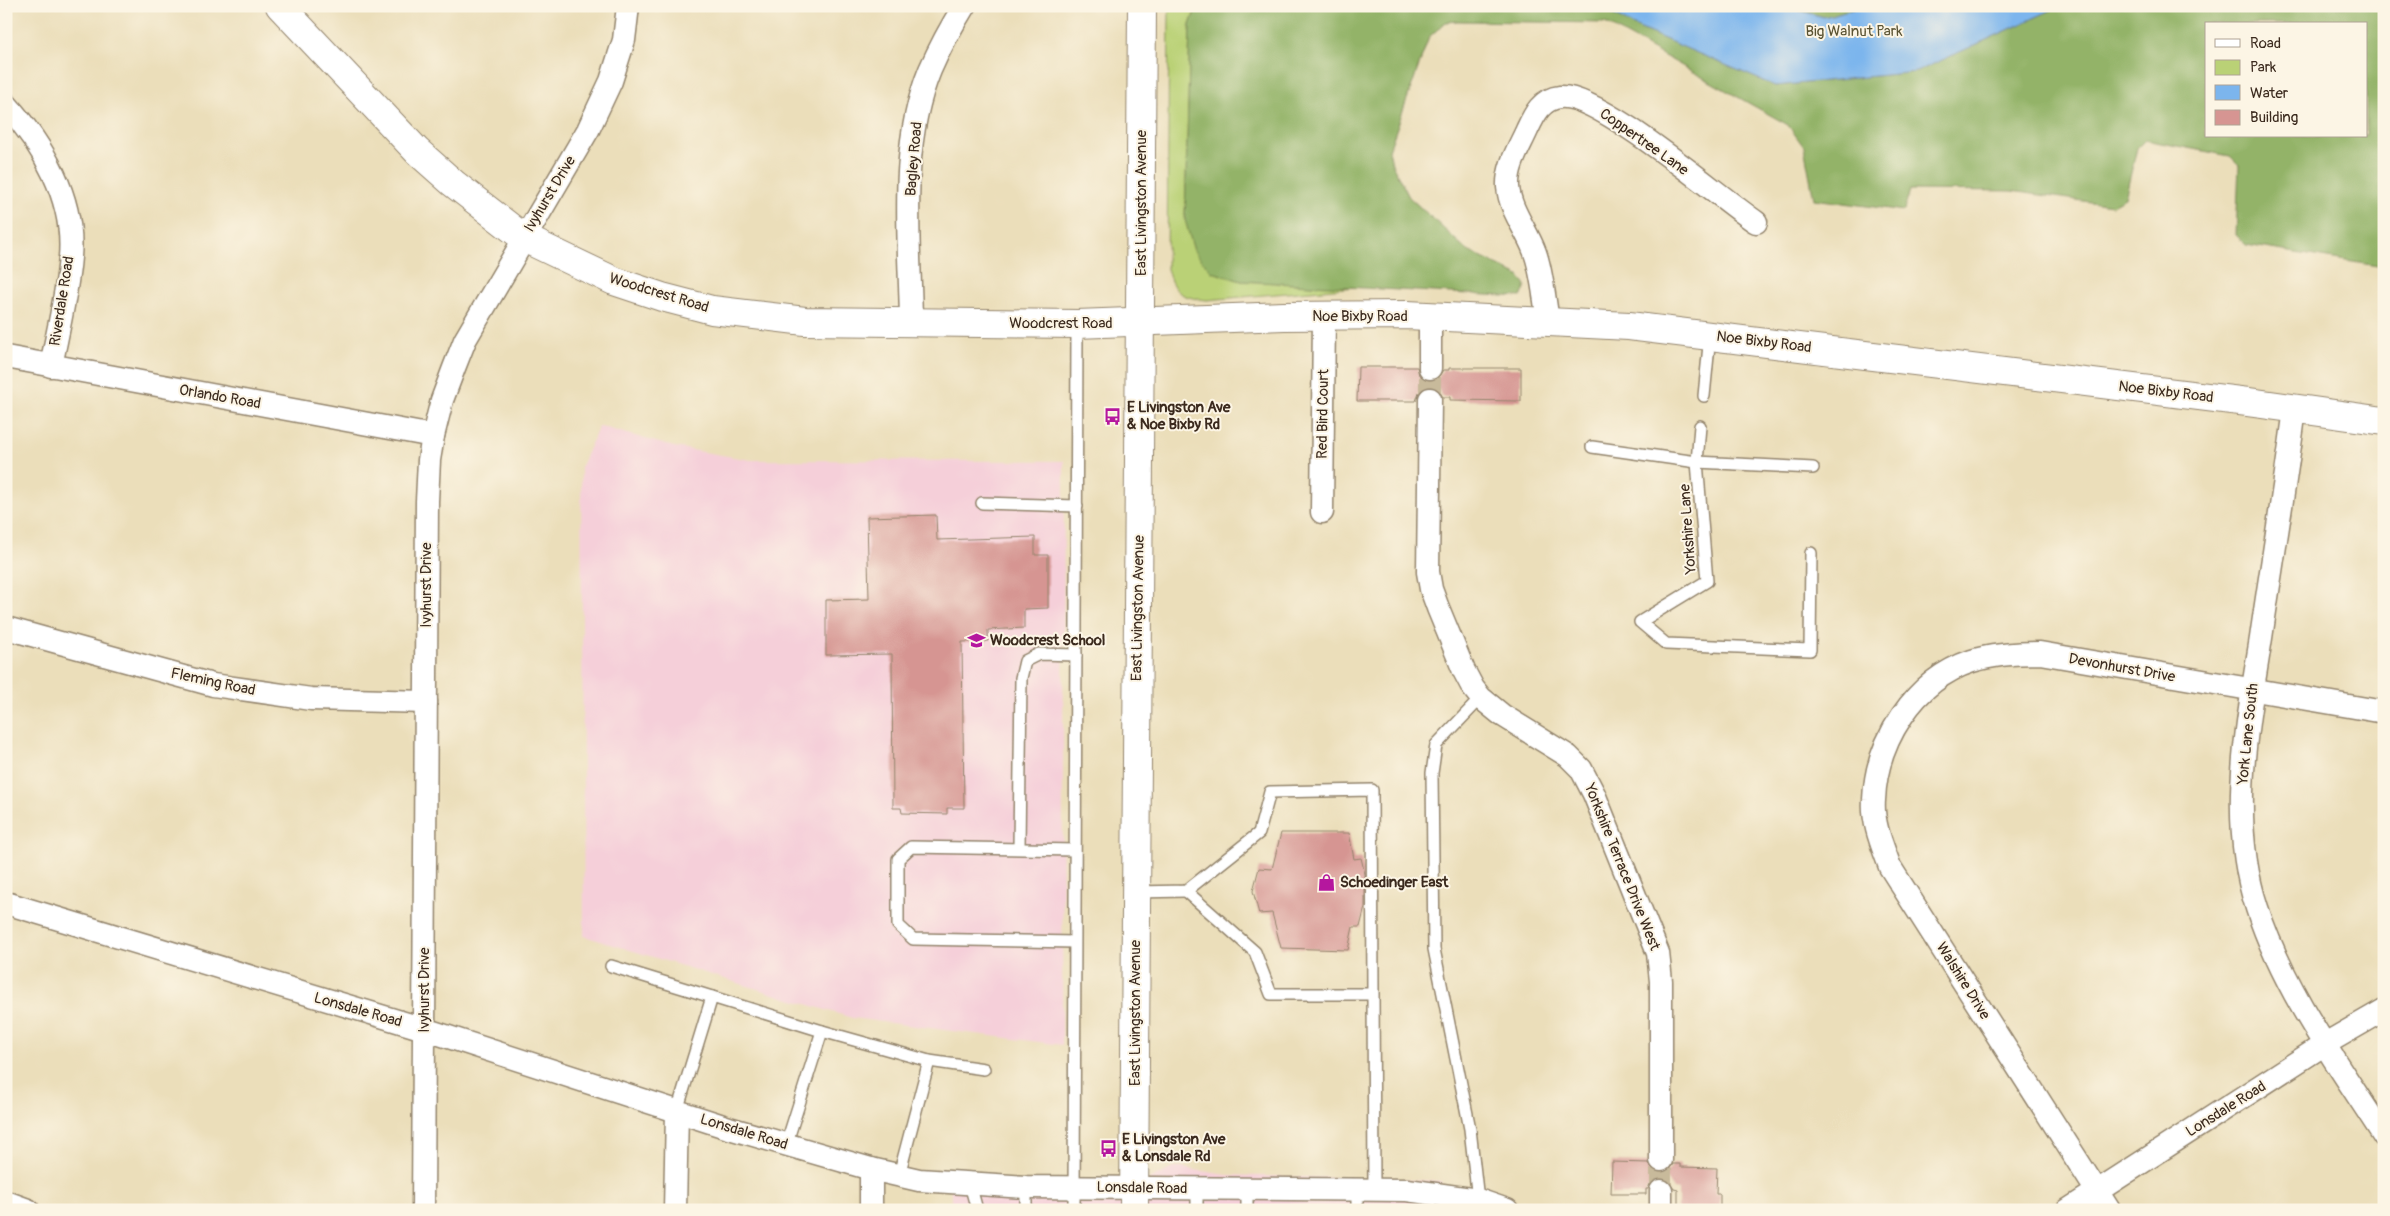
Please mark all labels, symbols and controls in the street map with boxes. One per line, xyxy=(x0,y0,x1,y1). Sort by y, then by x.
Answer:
park label: Big Walnut Park xyxy=(1806,22,1903,41)
legend xyxy=(2205,22,2368,138)
text: Road xyxy=(2250,34,2281,53)
text: Park xyxy=(2250,58,2277,77)
text: Water xyxy=(2250,84,2289,103)
street label: Coppertree Lane xyxy=(1596,104,1693,180)
text: Building xyxy=(2250,108,2298,127)
street label: Bagley Road xyxy=(901,121,927,197)
street label: East Livingston Avenue xyxy=(1132,129,1151,276)
street label: Ivyhurst Drive xyxy=(520,152,580,235)
street label: Riverdale Road xyxy=(46,255,78,347)
street label: Woodcrest Road xyxy=(607,269,711,317)
street label: Noe Bixby Road xyxy=(1312,307,1408,326)
street label: Woodcrest Road xyxy=(1009,314,1113,333)
street label: Noe Bixby Road xyxy=(1715,327,1813,357)
street label: Red Bird Court xyxy=(1313,368,1333,459)
street label: Noe Bixby Road xyxy=(2117,377,2215,407)
street label: Orlando Road xyxy=(178,380,262,414)
place label: E Livingston Ave & Noe Bixby Rd xyxy=(1127,398,1231,434)
bus stop icon: E Livingston Ave & Noe Bixby Rd xyxy=(1103,406,1123,426)
street label: Yorkshire Lane xyxy=(1675,483,1701,576)
street label: East Livingston Avenue xyxy=(1127,534,1149,681)
street label: Ivyhurst Drive xyxy=(417,542,436,628)
school or university icon: Woodcrest School xyxy=(966,630,986,650)
place label: Woodcrest School xyxy=(990,631,1105,650)
street label: Devonhurst Drive xyxy=(2067,649,2177,687)
street label: Fleming Road xyxy=(169,664,257,700)
street label: York Lane South xyxy=(2233,682,2263,787)
street label: Yorkshire Terrace Drive West xyxy=(1579,780,1665,954)
shop icon: Schoedinger East xyxy=(1316,872,1336,892)
place label: Schoedinger East xyxy=(1340,873,1449,892)
street label: East Livingston Avenue xyxy=(1126,939,1145,1086)
street label: Walshire Drive xyxy=(1932,939,1995,1024)
street label: Ivyhurst Drive xyxy=(415,947,434,1033)
street label: Lonsdale Road xyxy=(312,988,404,1032)
street label: Lonsdale Road xyxy=(2182,1077,2270,1141)
street label: Lonsdale Road xyxy=(698,1110,790,1154)
place label: E Livingston Ave & Lonsdale Rd xyxy=(1122,1130,1226,1166)
bus stop icon: E Livingston Ave & Lonsdale Rd xyxy=(1098,1138,1118,1158)
street label: Lonsdale Road xyxy=(1096,1178,1188,1198)

